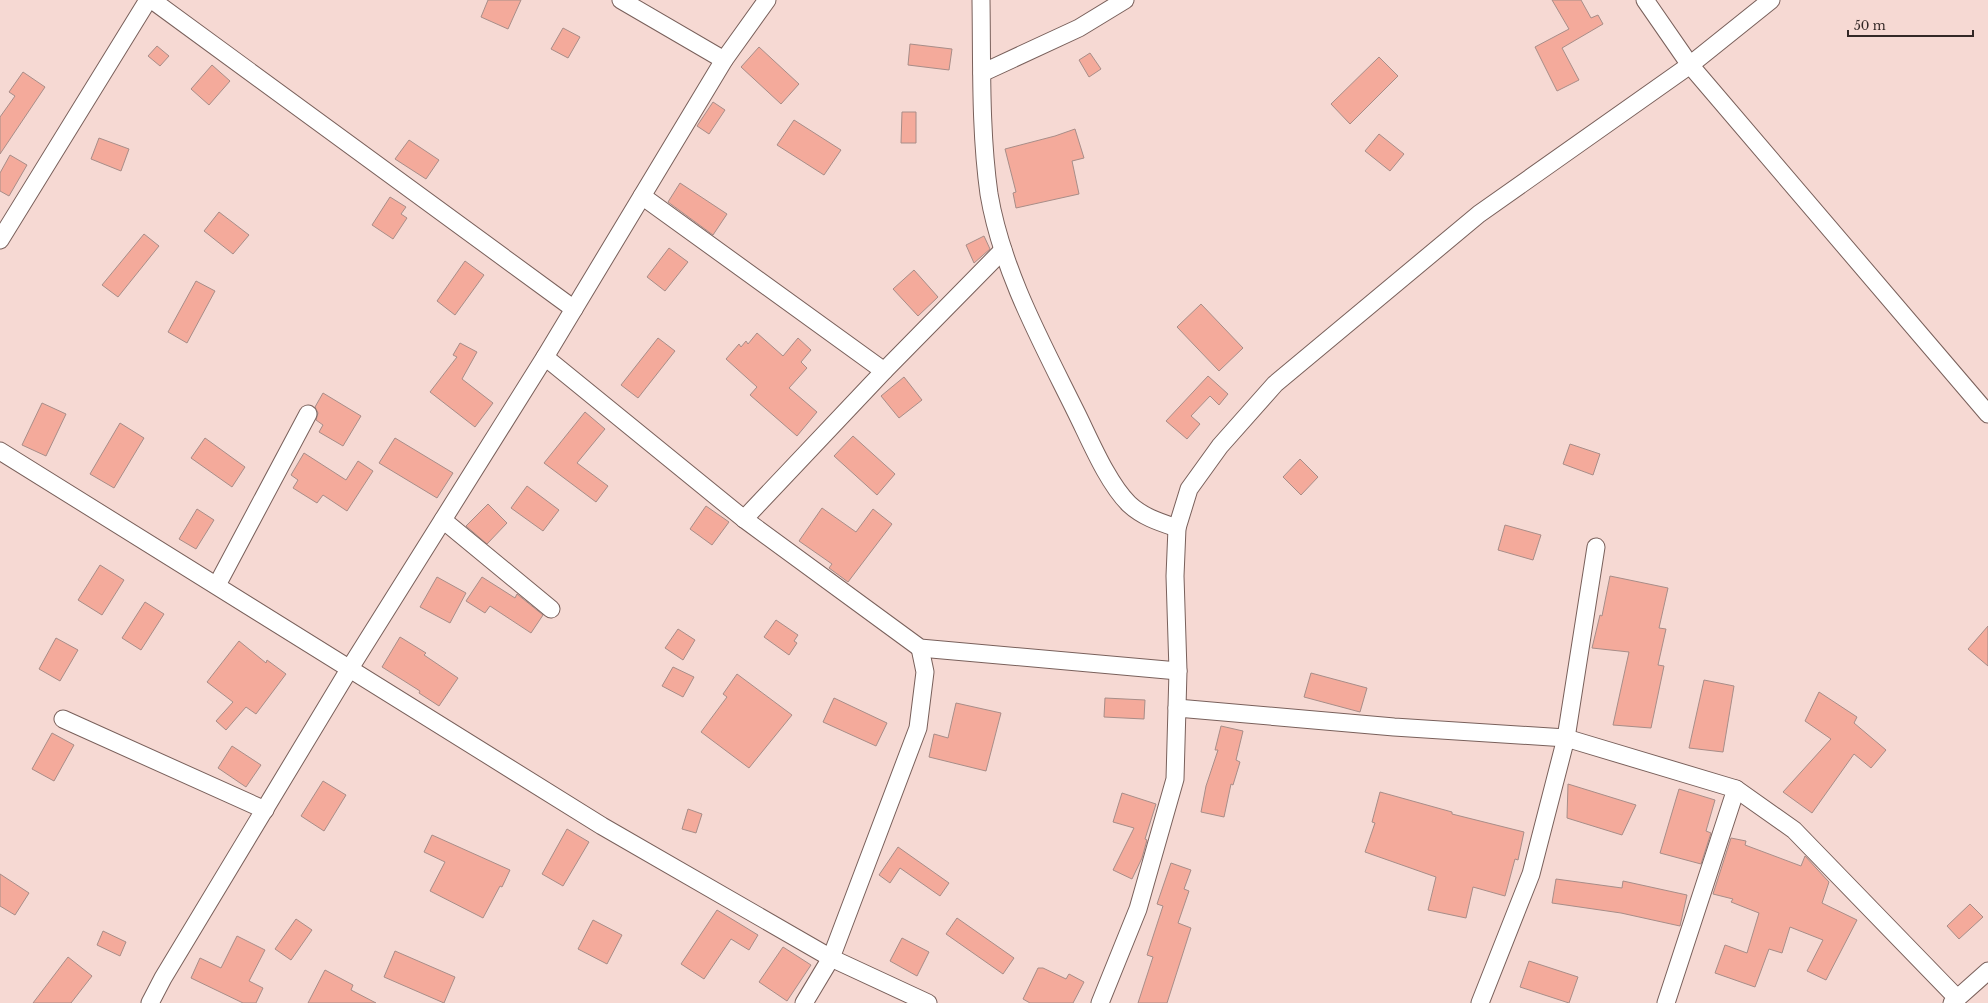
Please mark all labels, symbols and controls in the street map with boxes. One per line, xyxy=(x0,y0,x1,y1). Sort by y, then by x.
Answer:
scale bar xyxy=(1848,12,1973,38)
text: 50 m xyxy=(1854,18,1886,33)

